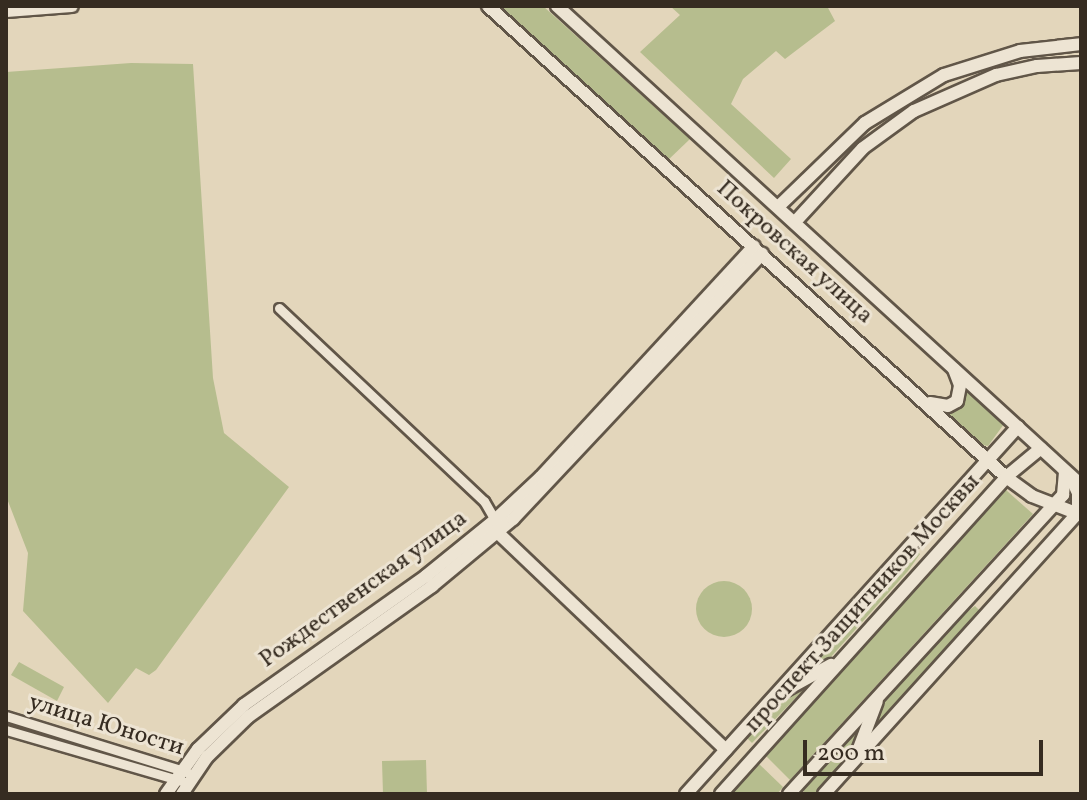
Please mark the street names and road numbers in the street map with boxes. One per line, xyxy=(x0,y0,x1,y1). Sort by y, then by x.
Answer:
street label: Покровская улица xyxy=(709,175,879,331)
street label: проспект Защитников Москвы xyxy=(739,469,987,739)
street label: Рождественская улица xyxy=(254,505,474,675)
street label: улица Юности xyxy=(25,689,187,763)

